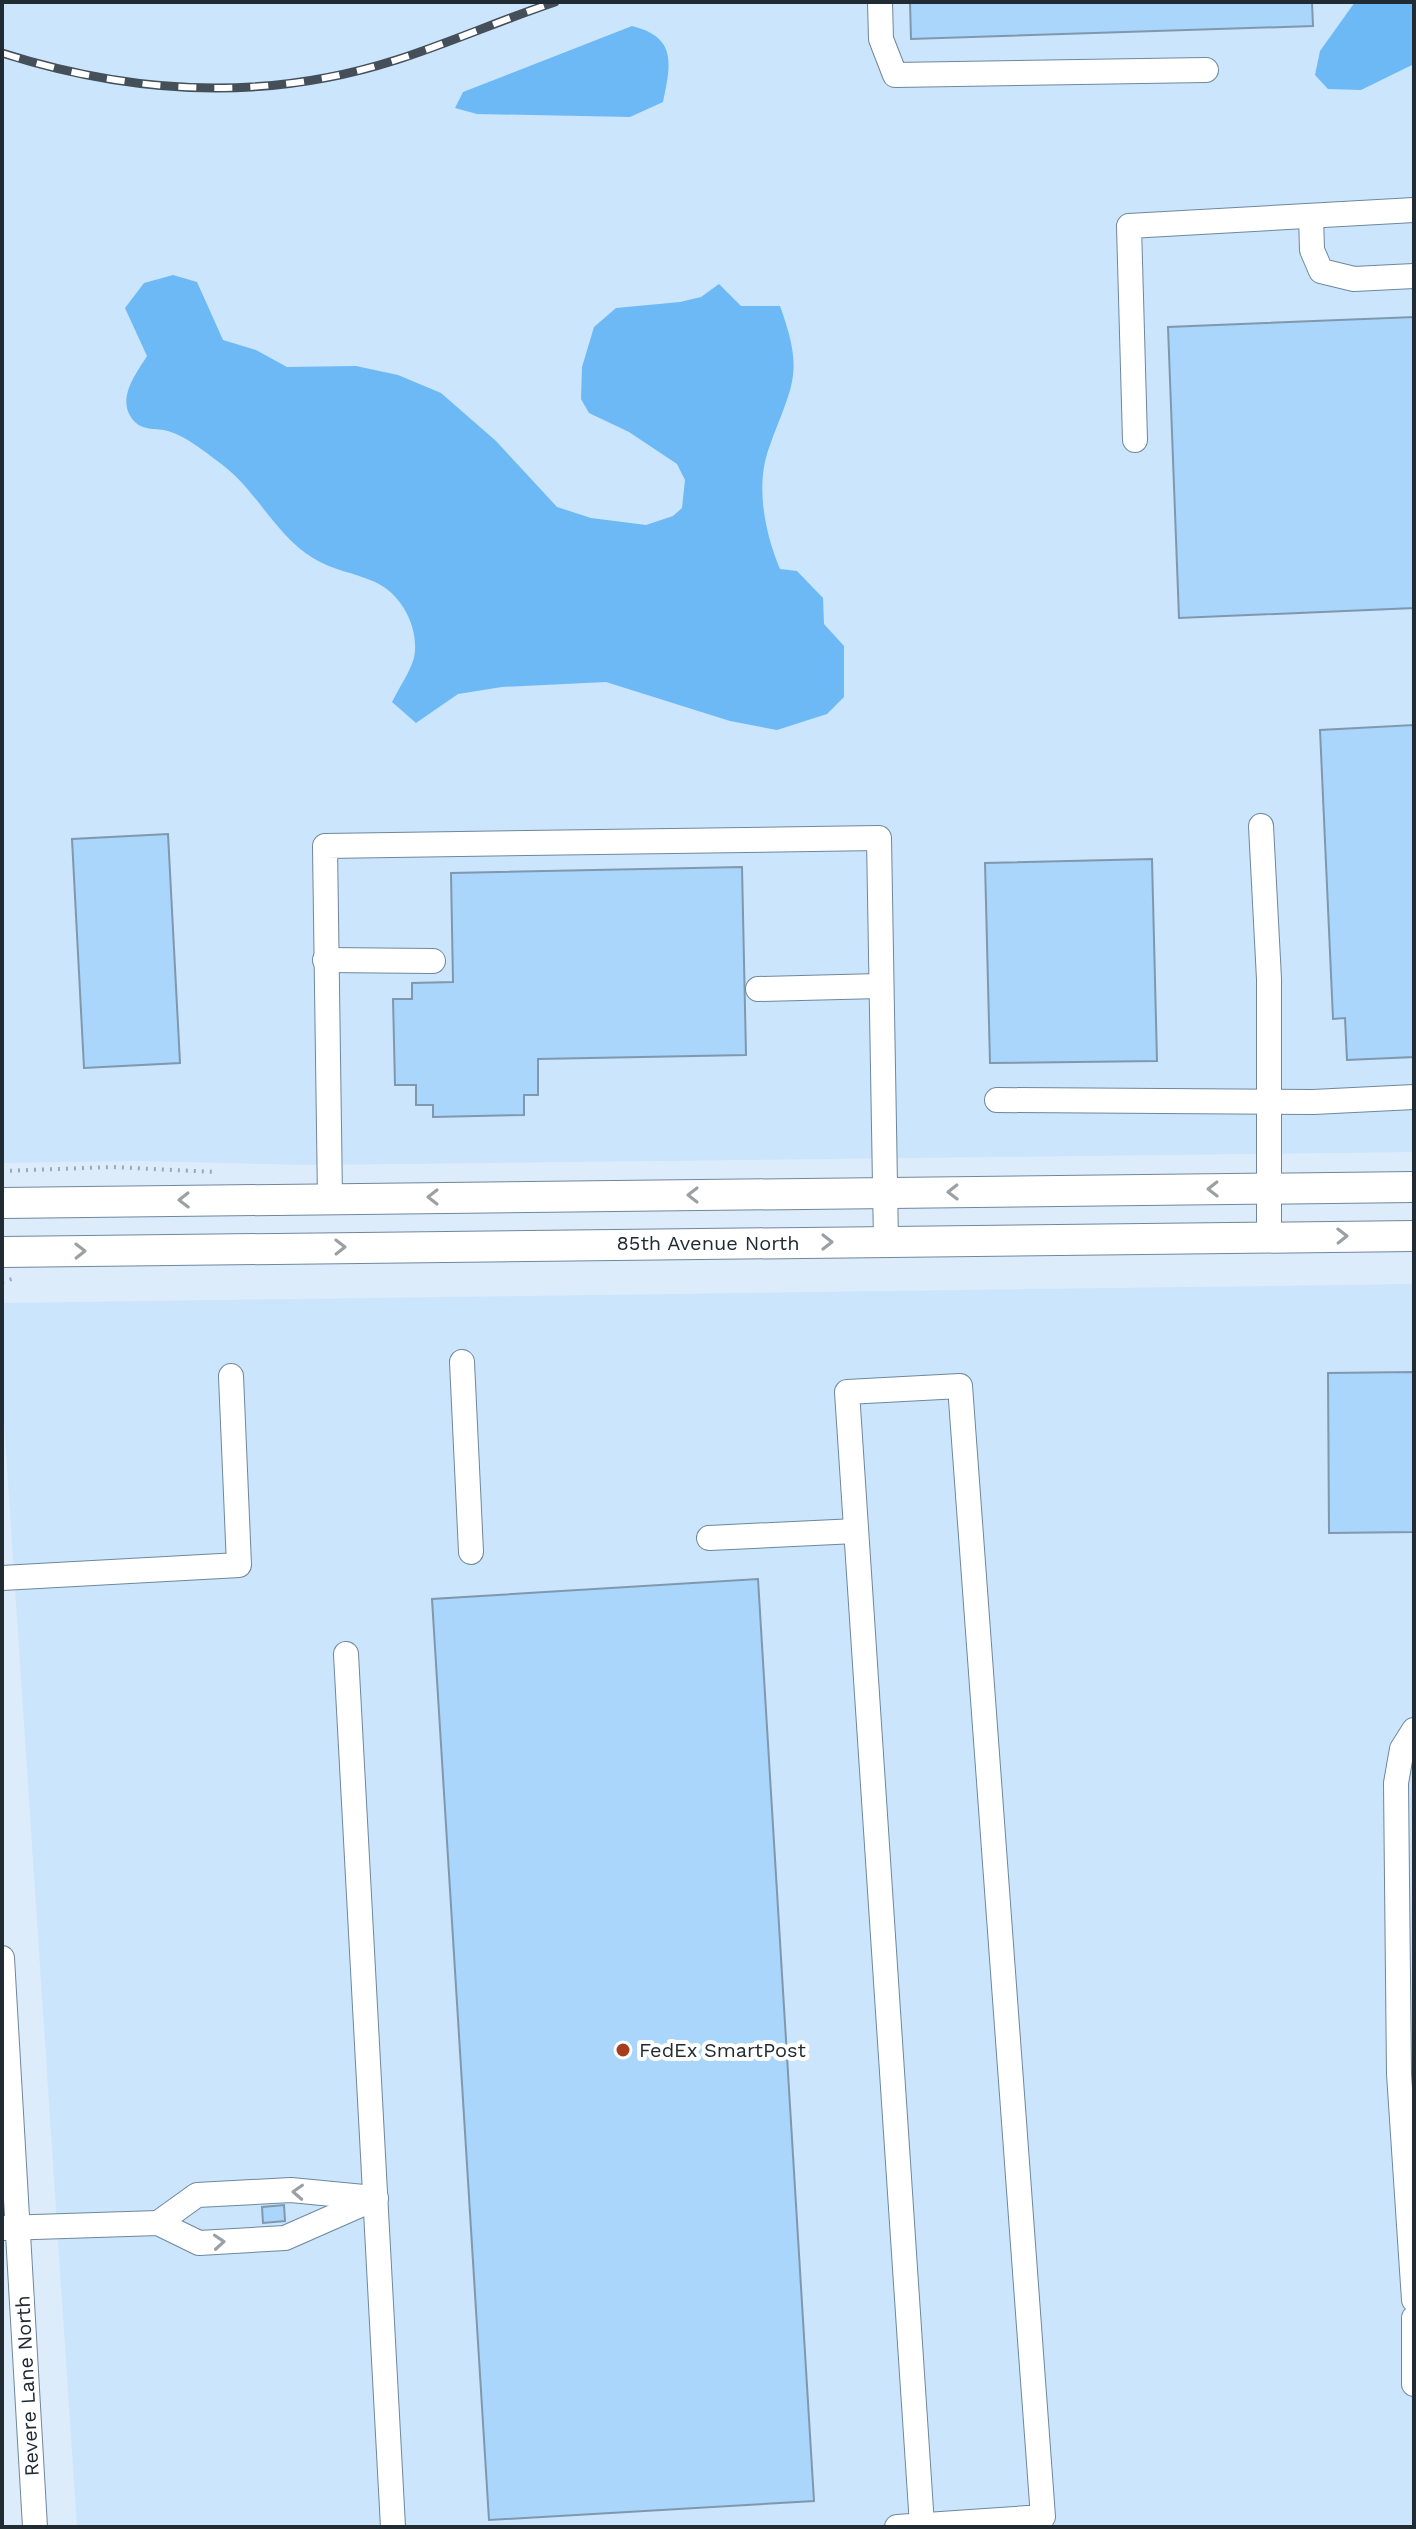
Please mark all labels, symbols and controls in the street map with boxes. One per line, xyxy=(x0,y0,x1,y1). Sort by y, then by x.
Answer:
one-way arrow xyxy=(1206,1180,1219,1198)
one-way arrow xyxy=(946,1183,959,1201)
one-way arrow xyxy=(686,1186,699,1204)
one-way arrow xyxy=(426,1188,439,1206)
one-way arrow xyxy=(177,1191,190,1209)
one-way arrow xyxy=(1336,1227,1349,1245)
street label: 85th Avenue North xyxy=(616,1231,800,1255)
one-way arrow xyxy=(821,1233,834,1251)
one-way arrow xyxy=(334,1239,347,1256)
one-way arrow xyxy=(74,1242,87,1260)
place label: FedEx SmartPost xyxy=(639,2038,807,2062)
marker: FedEx SmartPost xyxy=(614,2041,632,2059)
one-way arrow xyxy=(292,2183,304,2200)
one-way arrow xyxy=(213,2234,226,2251)
street label: Revere Lane North xyxy=(10,2295,44,2477)

